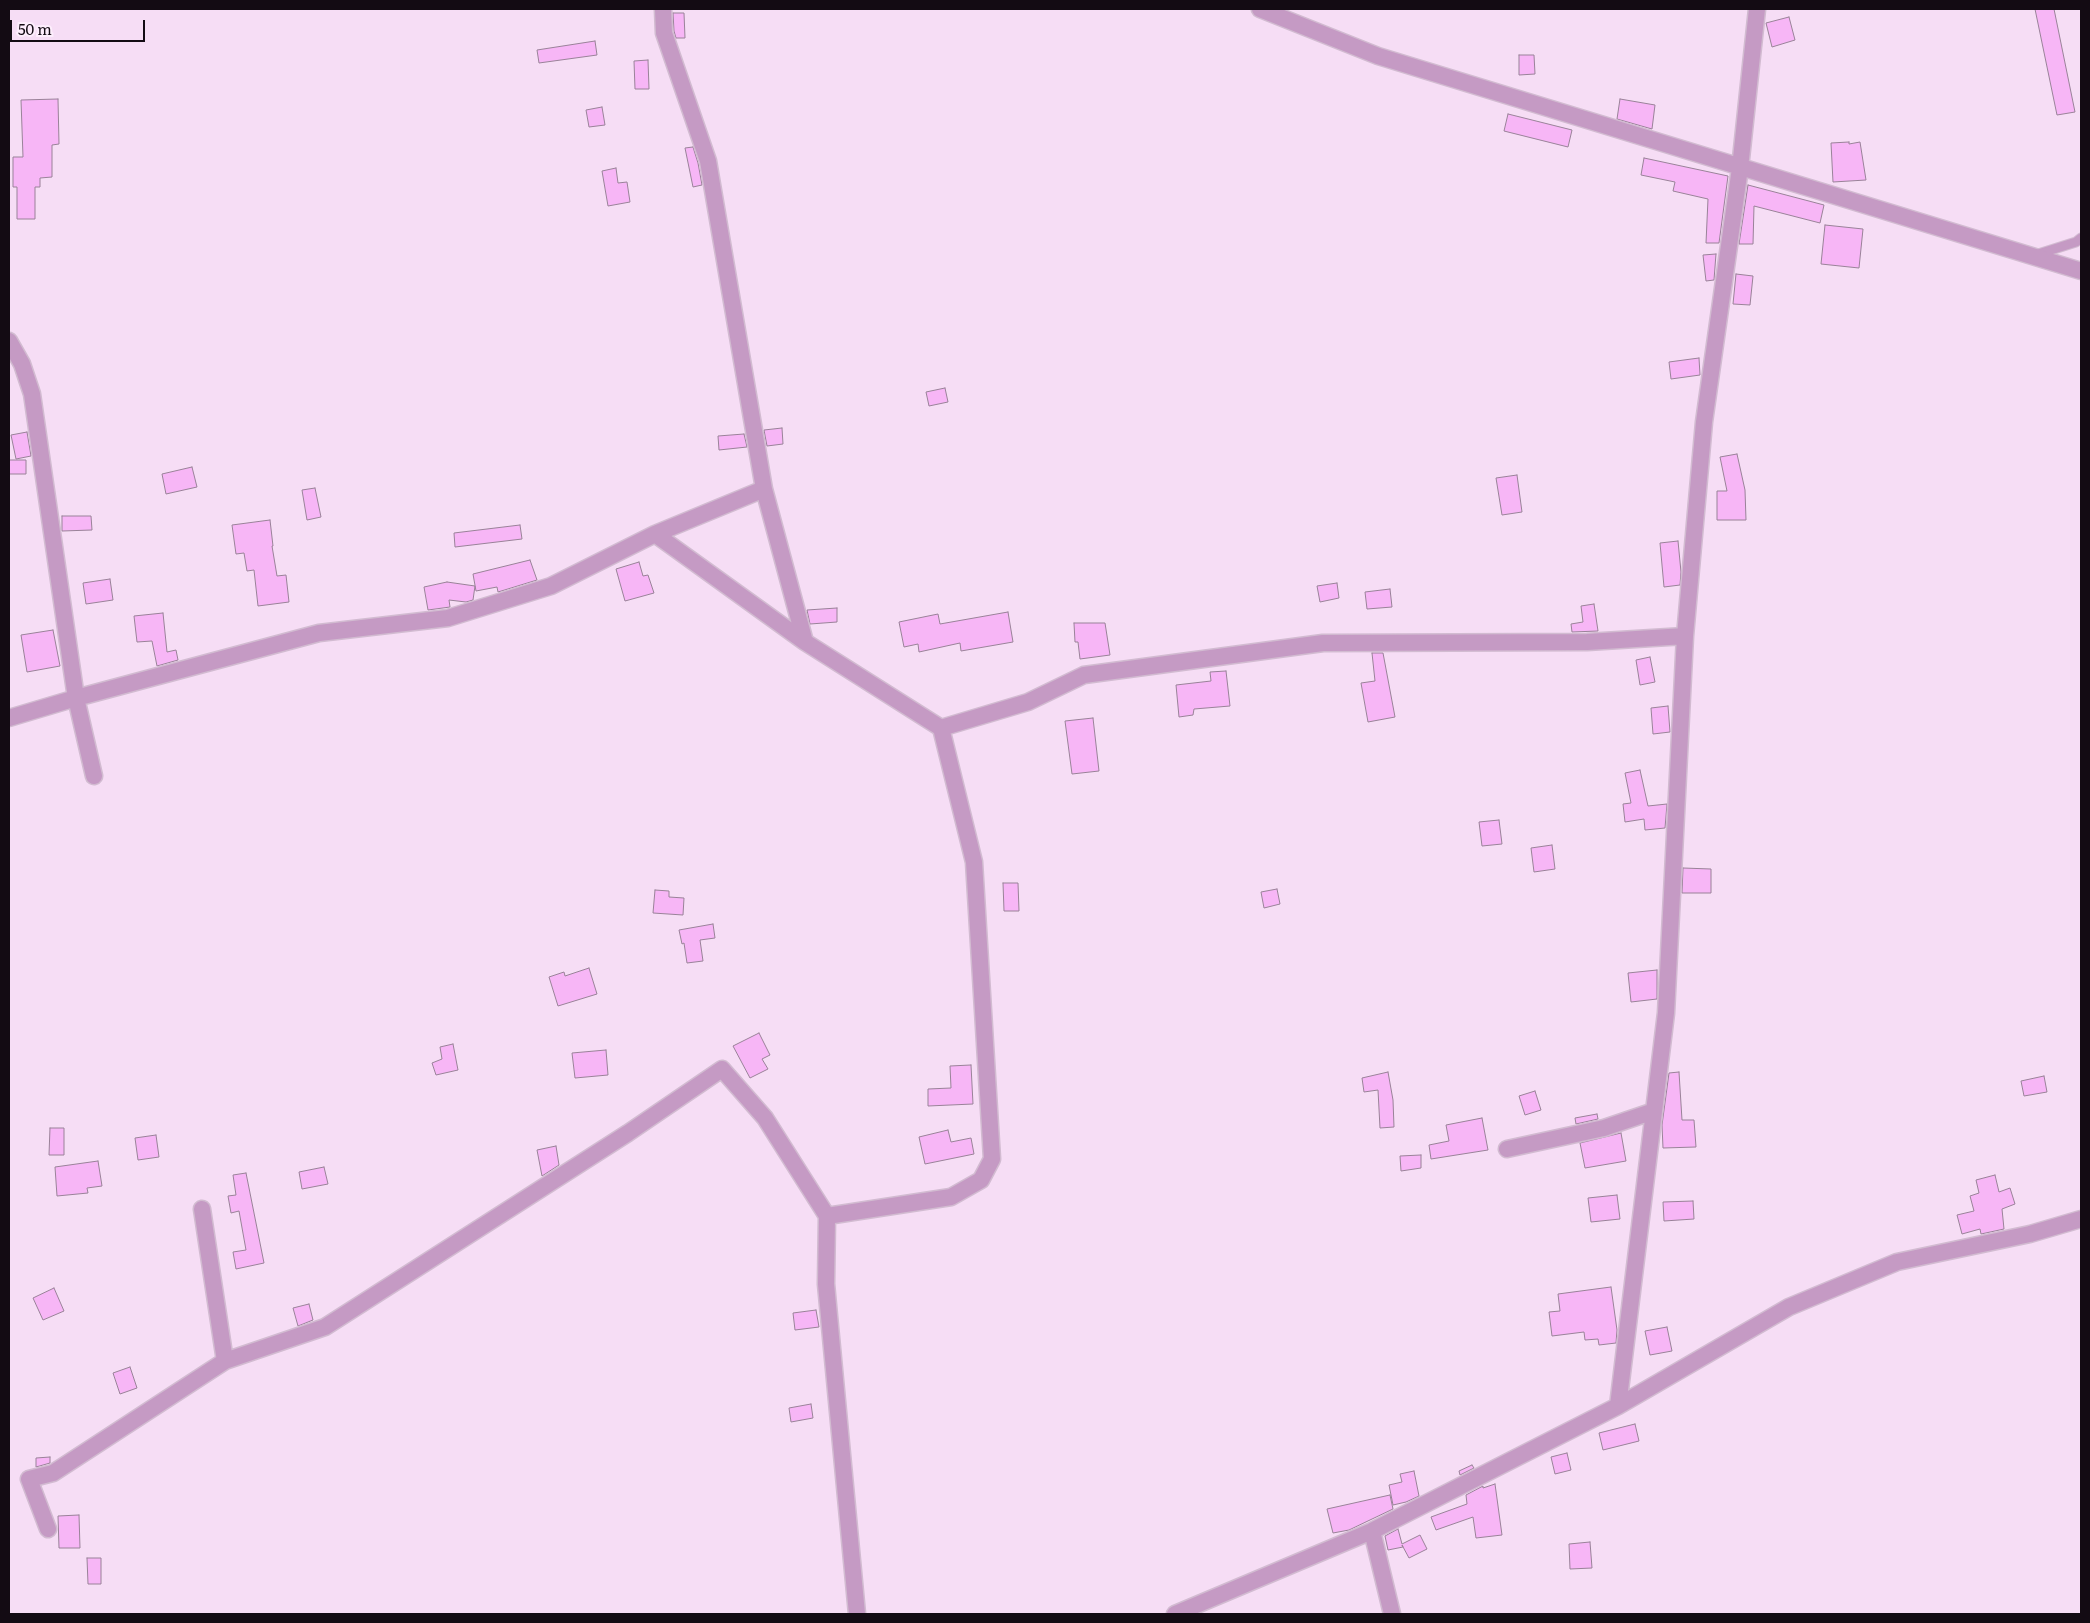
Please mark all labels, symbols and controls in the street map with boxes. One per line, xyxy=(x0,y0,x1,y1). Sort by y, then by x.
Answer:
scale bar xyxy=(12,10,148,42)
text: 50 m xyxy=(18,17,52,40)

